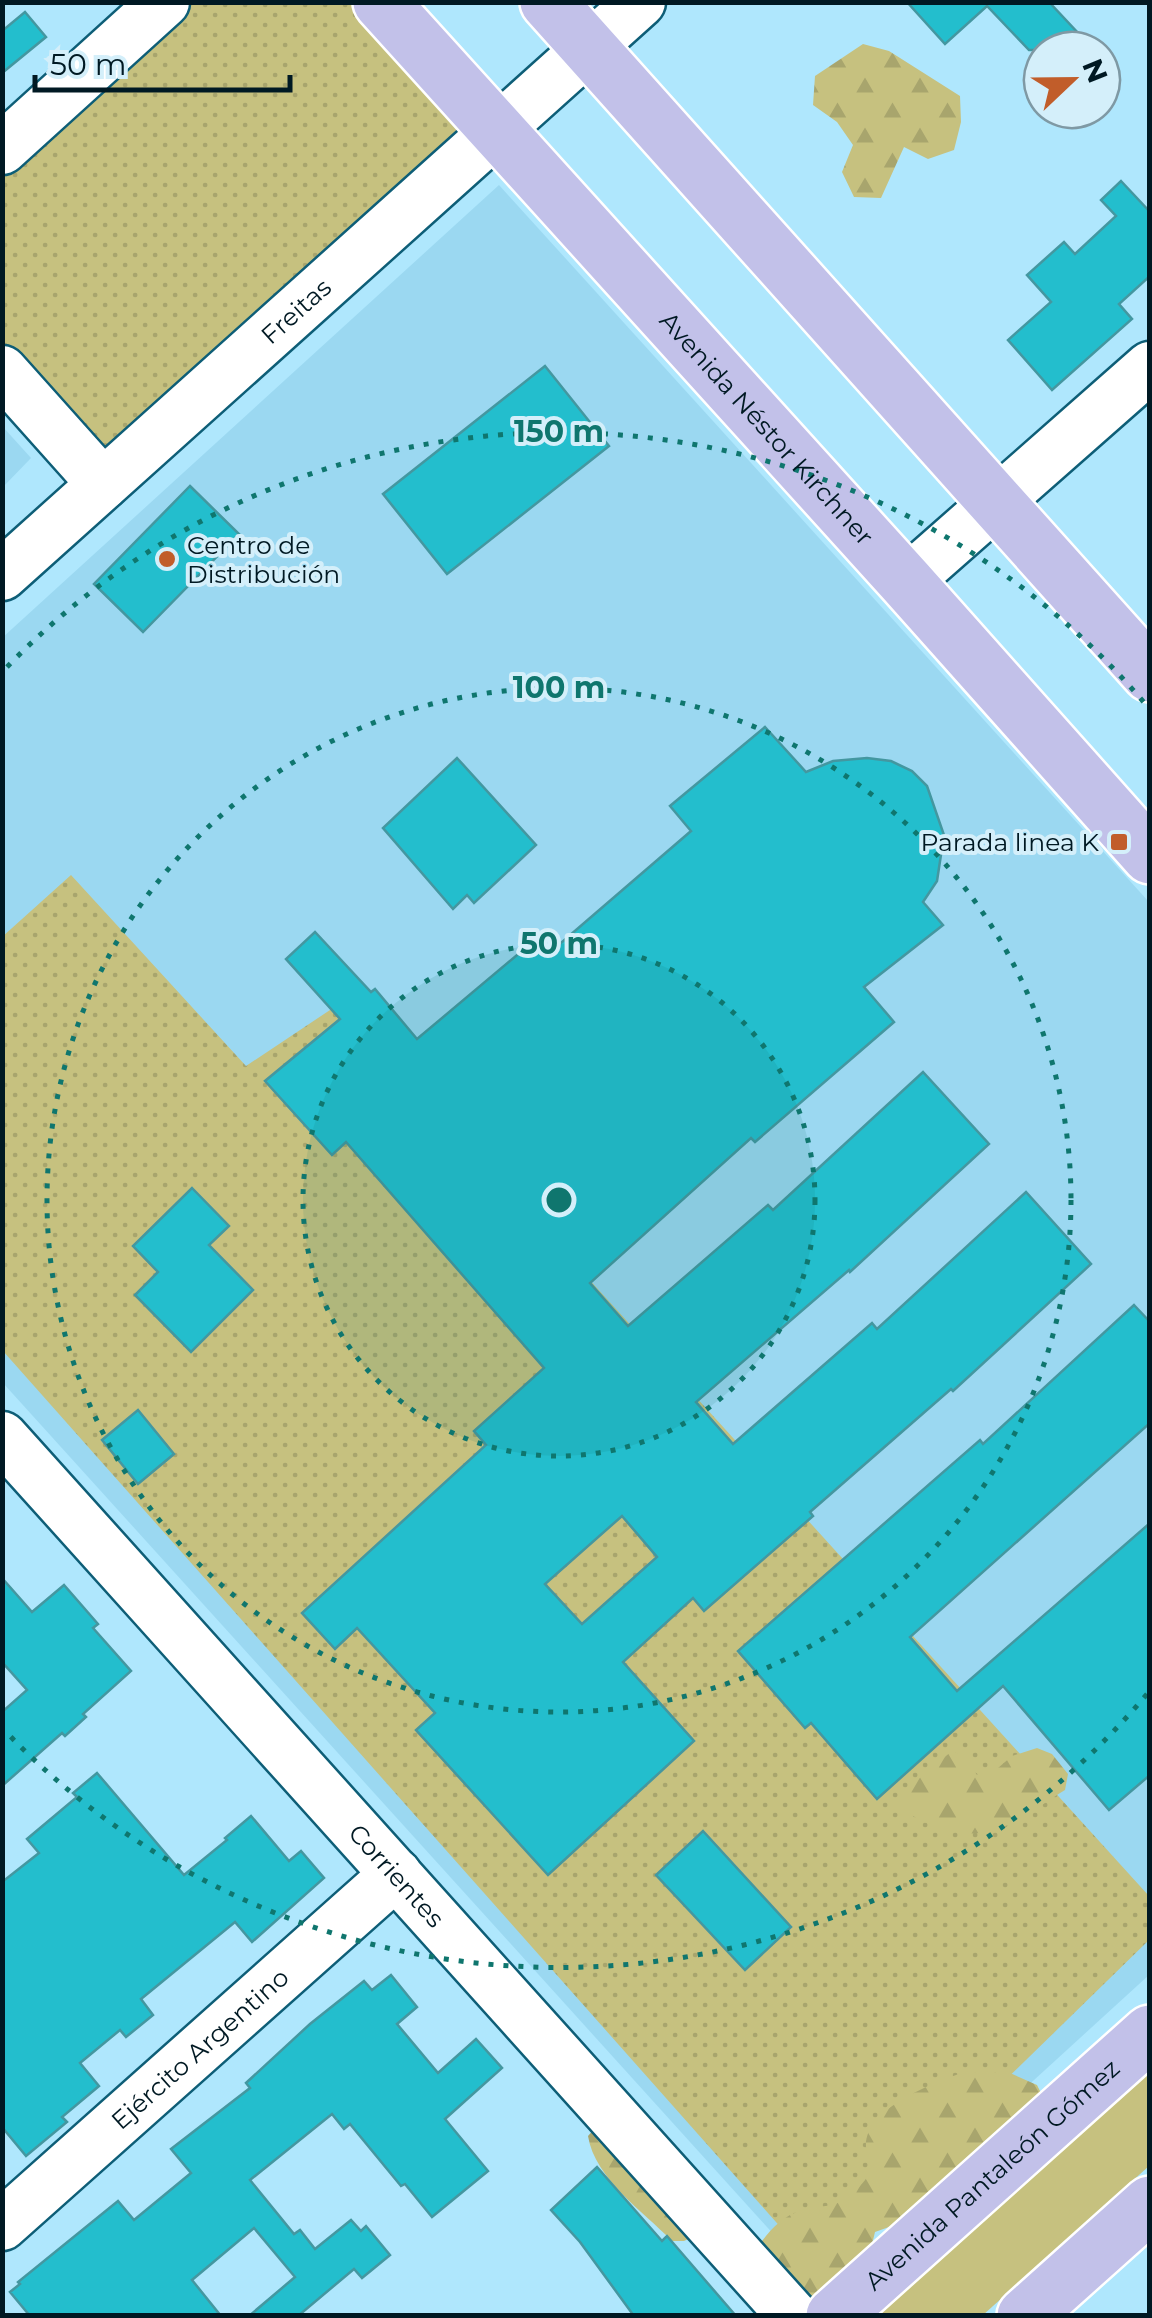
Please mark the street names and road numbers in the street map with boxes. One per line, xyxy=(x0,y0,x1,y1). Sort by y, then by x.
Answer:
street label: Freitas xyxy=(255,272,337,350)
street label: Avenida Néstor Kirchner xyxy=(654,305,880,551)
street label: Corrientes xyxy=(343,1818,451,1933)
street label: Ejército Argentino xyxy=(105,1962,295,2135)
street label: Avenida Pantaleón Gómez xyxy=(858,2053,1125,2296)

